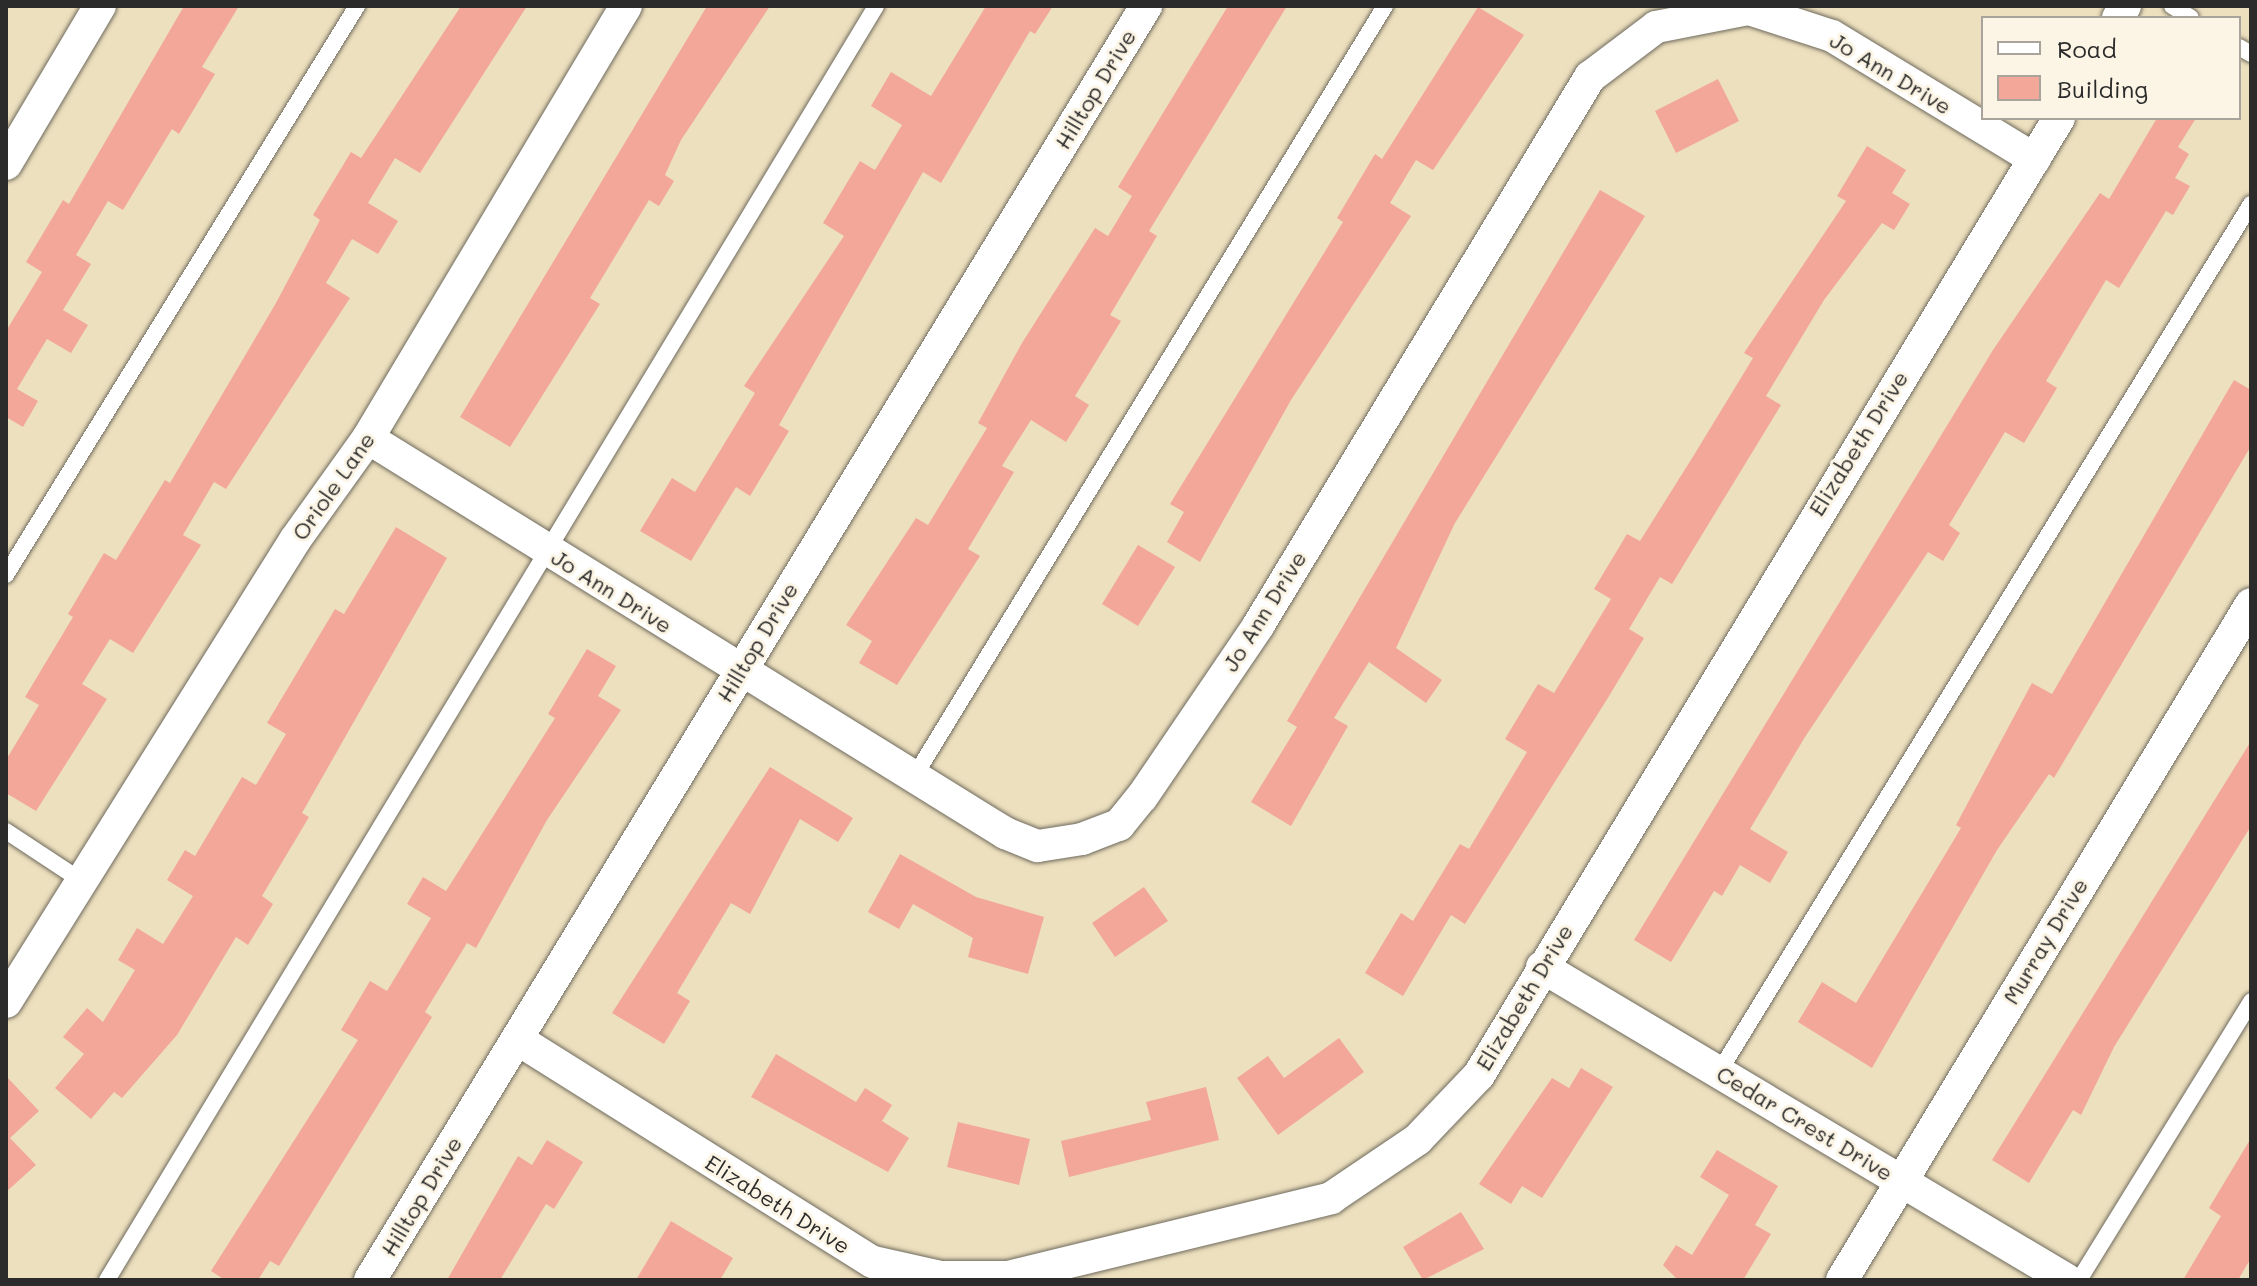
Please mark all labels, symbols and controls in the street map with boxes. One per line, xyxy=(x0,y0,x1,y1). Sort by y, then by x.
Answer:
legend xyxy=(1981,16,2241,120)
street label: Hilltop Drive xyxy=(1049,24,1141,154)
street label: Jo Ann Drive xyxy=(1826,26,1956,120)
text: Road xyxy=(2057,33,2117,64)
text: Building xyxy=(2057,73,2148,104)
street label: Elizabeth Drive xyxy=(1803,366,1913,520)
street label: Oriole Lane xyxy=(286,427,380,545)
street label: Jo Ann Drive xyxy=(547,544,677,638)
street label: Jo Ann Drive xyxy=(1217,546,1311,676)
street label: Hilltop Drive xyxy=(711,577,803,707)
street label: Murray Drive xyxy=(1997,873,2093,1009)
street label: Elizabeth Drive xyxy=(1470,919,1578,1075)
street label: Cedar Crest Drive xyxy=(1712,1060,1898,1186)
street label: Hilltop Drive xyxy=(375,1131,467,1261)
street label: Elizabeth Drive xyxy=(701,1149,855,1259)

